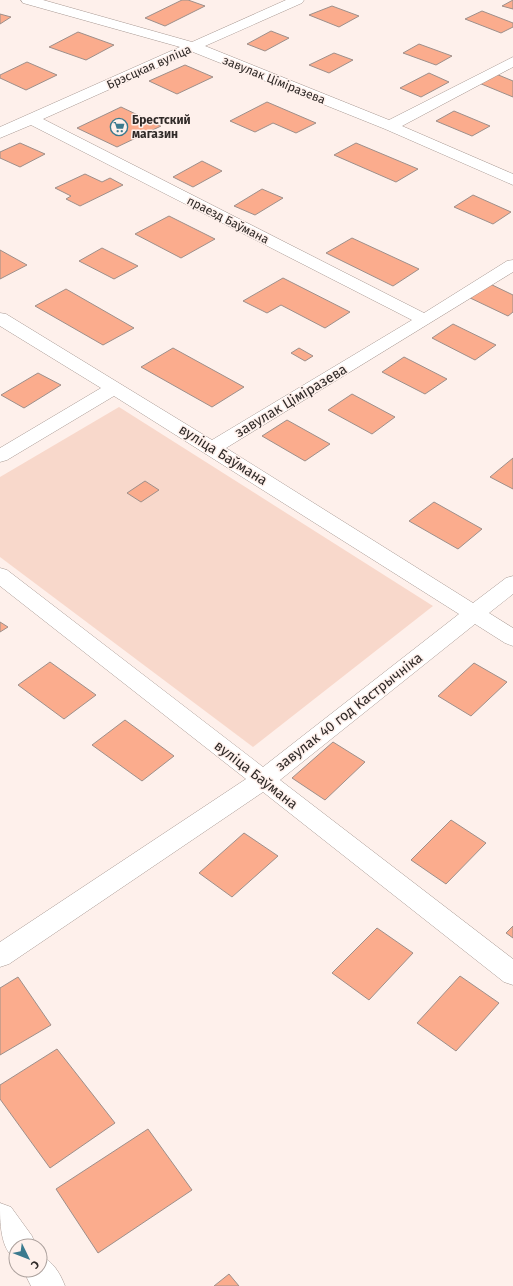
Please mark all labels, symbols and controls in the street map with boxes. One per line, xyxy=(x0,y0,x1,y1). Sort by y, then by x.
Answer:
street label: Брэсцкая вуліца xyxy=(105,42,193,92)
street label: завулак Ціміразева xyxy=(221,53,327,107)
place label: Брестский магазин xyxy=(132,113,191,141)
supermarket icon: Брестский магазин xyxy=(109,117,129,137)
street label: праезд Баўмана xyxy=(185,193,271,247)
street label: завулак Ціміразева xyxy=(232,361,350,441)
street label: вуліца Баўмана xyxy=(176,421,270,489)
street label: завулак 40 год Кастрычніка xyxy=(272,649,426,775)
street label: вуліца Баўмана xyxy=(211,737,301,813)
north arrow xyxy=(8,1238,48,1278)
text: С xyxy=(28,1258,42,1272)

